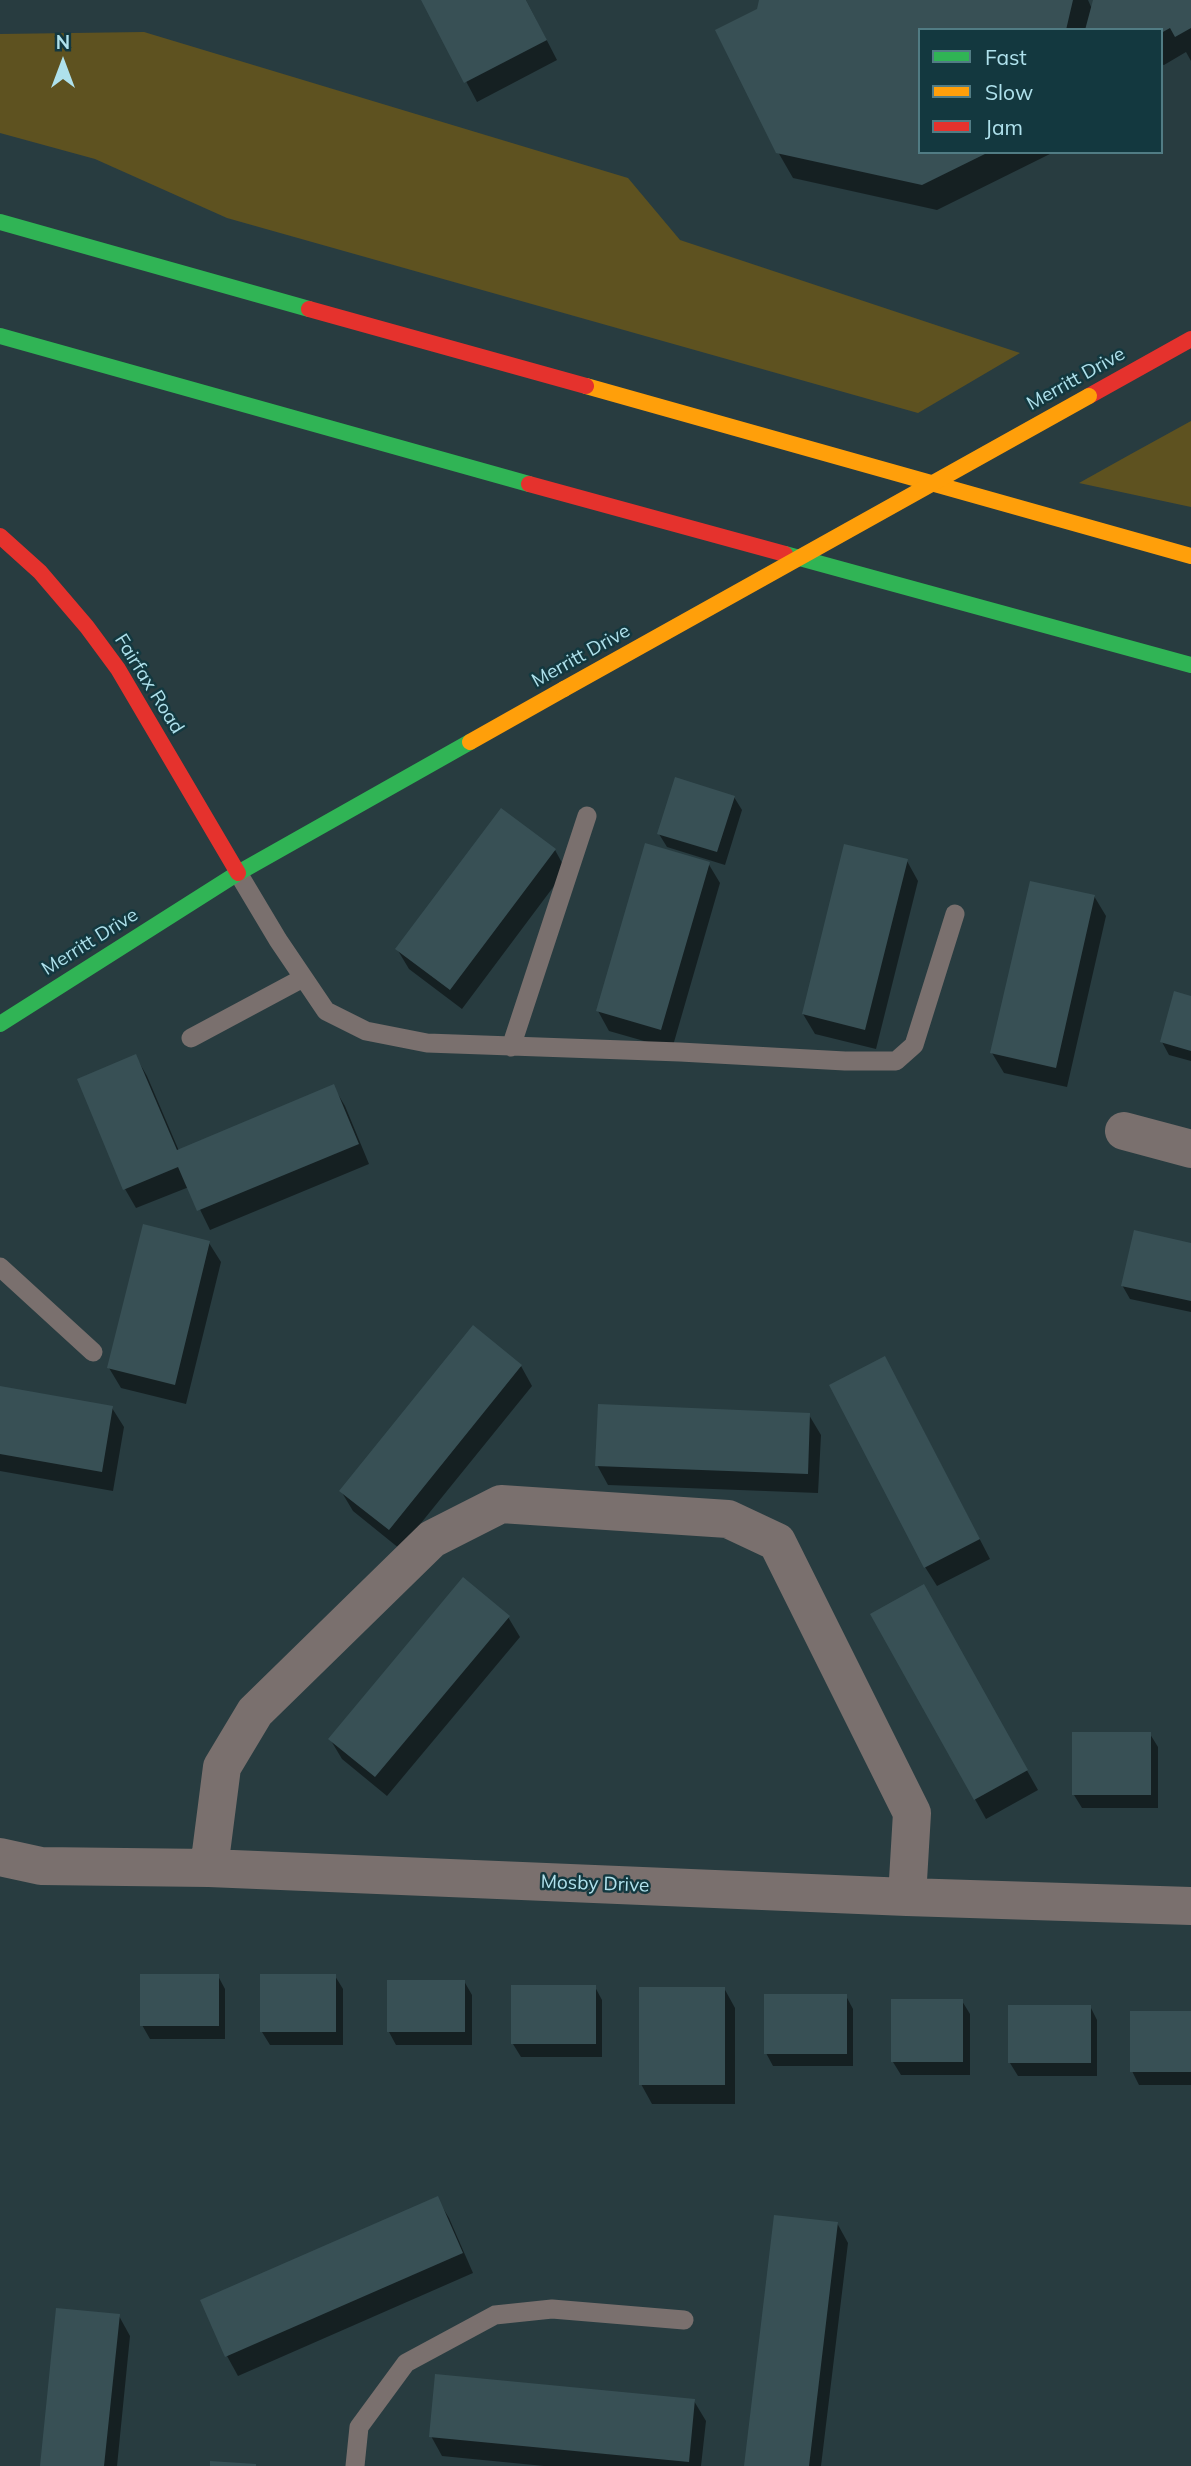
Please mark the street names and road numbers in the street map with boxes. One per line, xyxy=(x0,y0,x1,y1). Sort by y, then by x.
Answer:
street label: Merritt Drive xyxy=(1023,343,1129,415)
street label: Merritt Drive xyxy=(528,620,634,692)
street label: Fairfax Road xyxy=(109,630,189,738)
street label: Merritt Drive xyxy=(38,903,142,981)
street label: Mosby Drive xyxy=(540,1871,650,1897)

